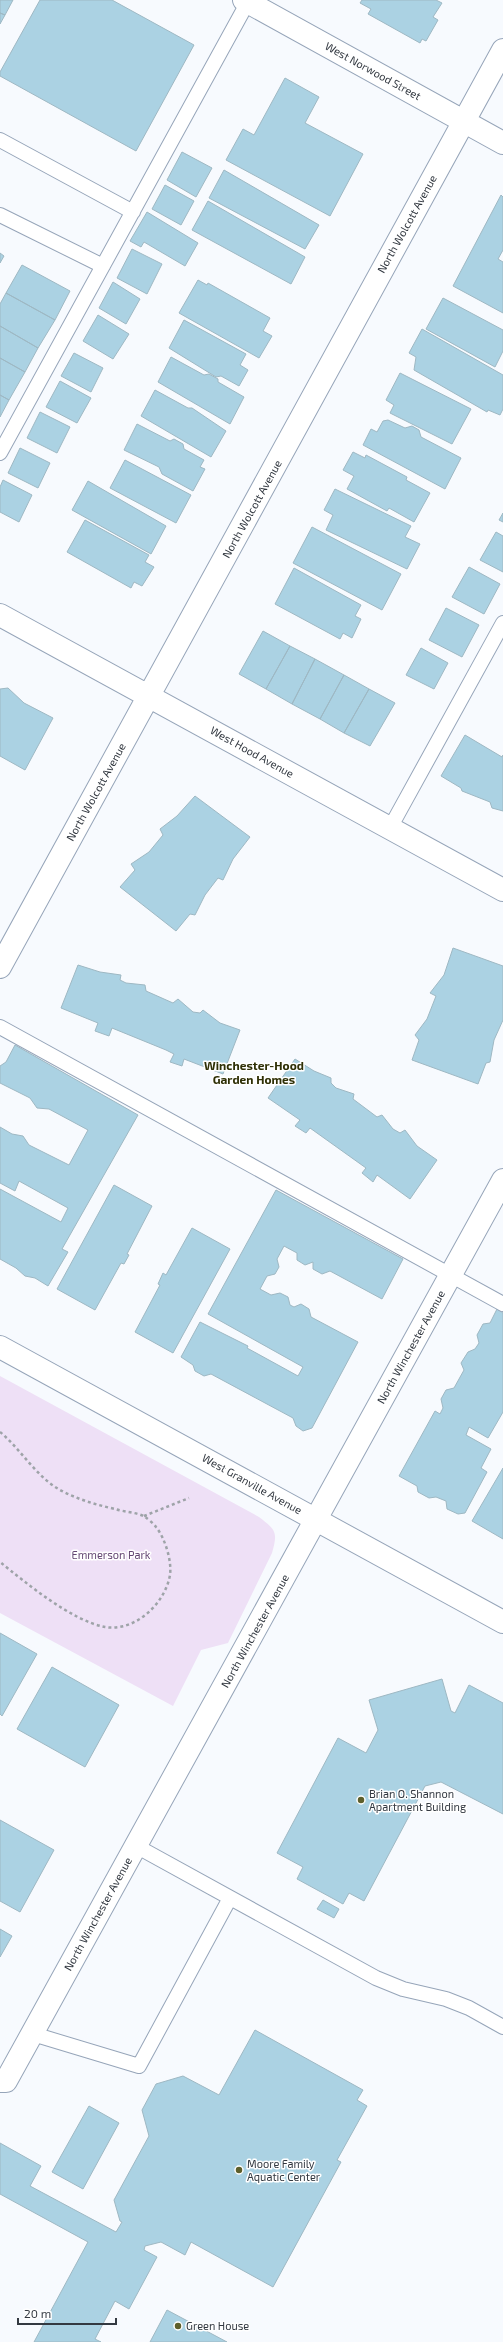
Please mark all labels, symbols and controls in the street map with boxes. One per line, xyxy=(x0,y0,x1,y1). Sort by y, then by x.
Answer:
street label: West Norwood Street xyxy=(323,39,423,102)
street label: North Wolcott Avenue xyxy=(374,172,439,275)
street label: North Wolcott Avenue xyxy=(219,457,284,560)
street label: West Hood Avenue xyxy=(208,723,296,780)
street label: North Wolcott Avenue xyxy=(63,740,128,843)
district label: Winchester-Hood Garden Homes xyxy=(204,1058,304,1086)
street label: North Winchester Avenue xyxy=(374,1288,447,1406)
street label: West Granville Avenue xyxy=(200,1451,305,1516)
park label: Emmerson Park xyxy=(72,1548,151,1561)
street label: North Winchester Avenue xyxy=(218,1572,291,1690)
place label: Brian O. Shannon Apartment Building xyxy=(369,1787,466,1813)
marker: Brian O. Shannon Apartment Building xyxy=(356,1795,366,1805)
street label: North Winchester Avenue xyxy=(61,1855,134,1973)
place label: Moore Family Aquatic Center xyxy=(247,2157,321,2183)
marker: Moore Family Aquatic Center xyxy=(234,2165,244,2175)
scale bar xyxy=(18,2300,116,2326)
text: 20 m xyxy=(24,2306,51,2320)
place label: Green House xyxy=(186,2319,249,2332)
marker: Green House xyxy=(173,2321,183,2331)

